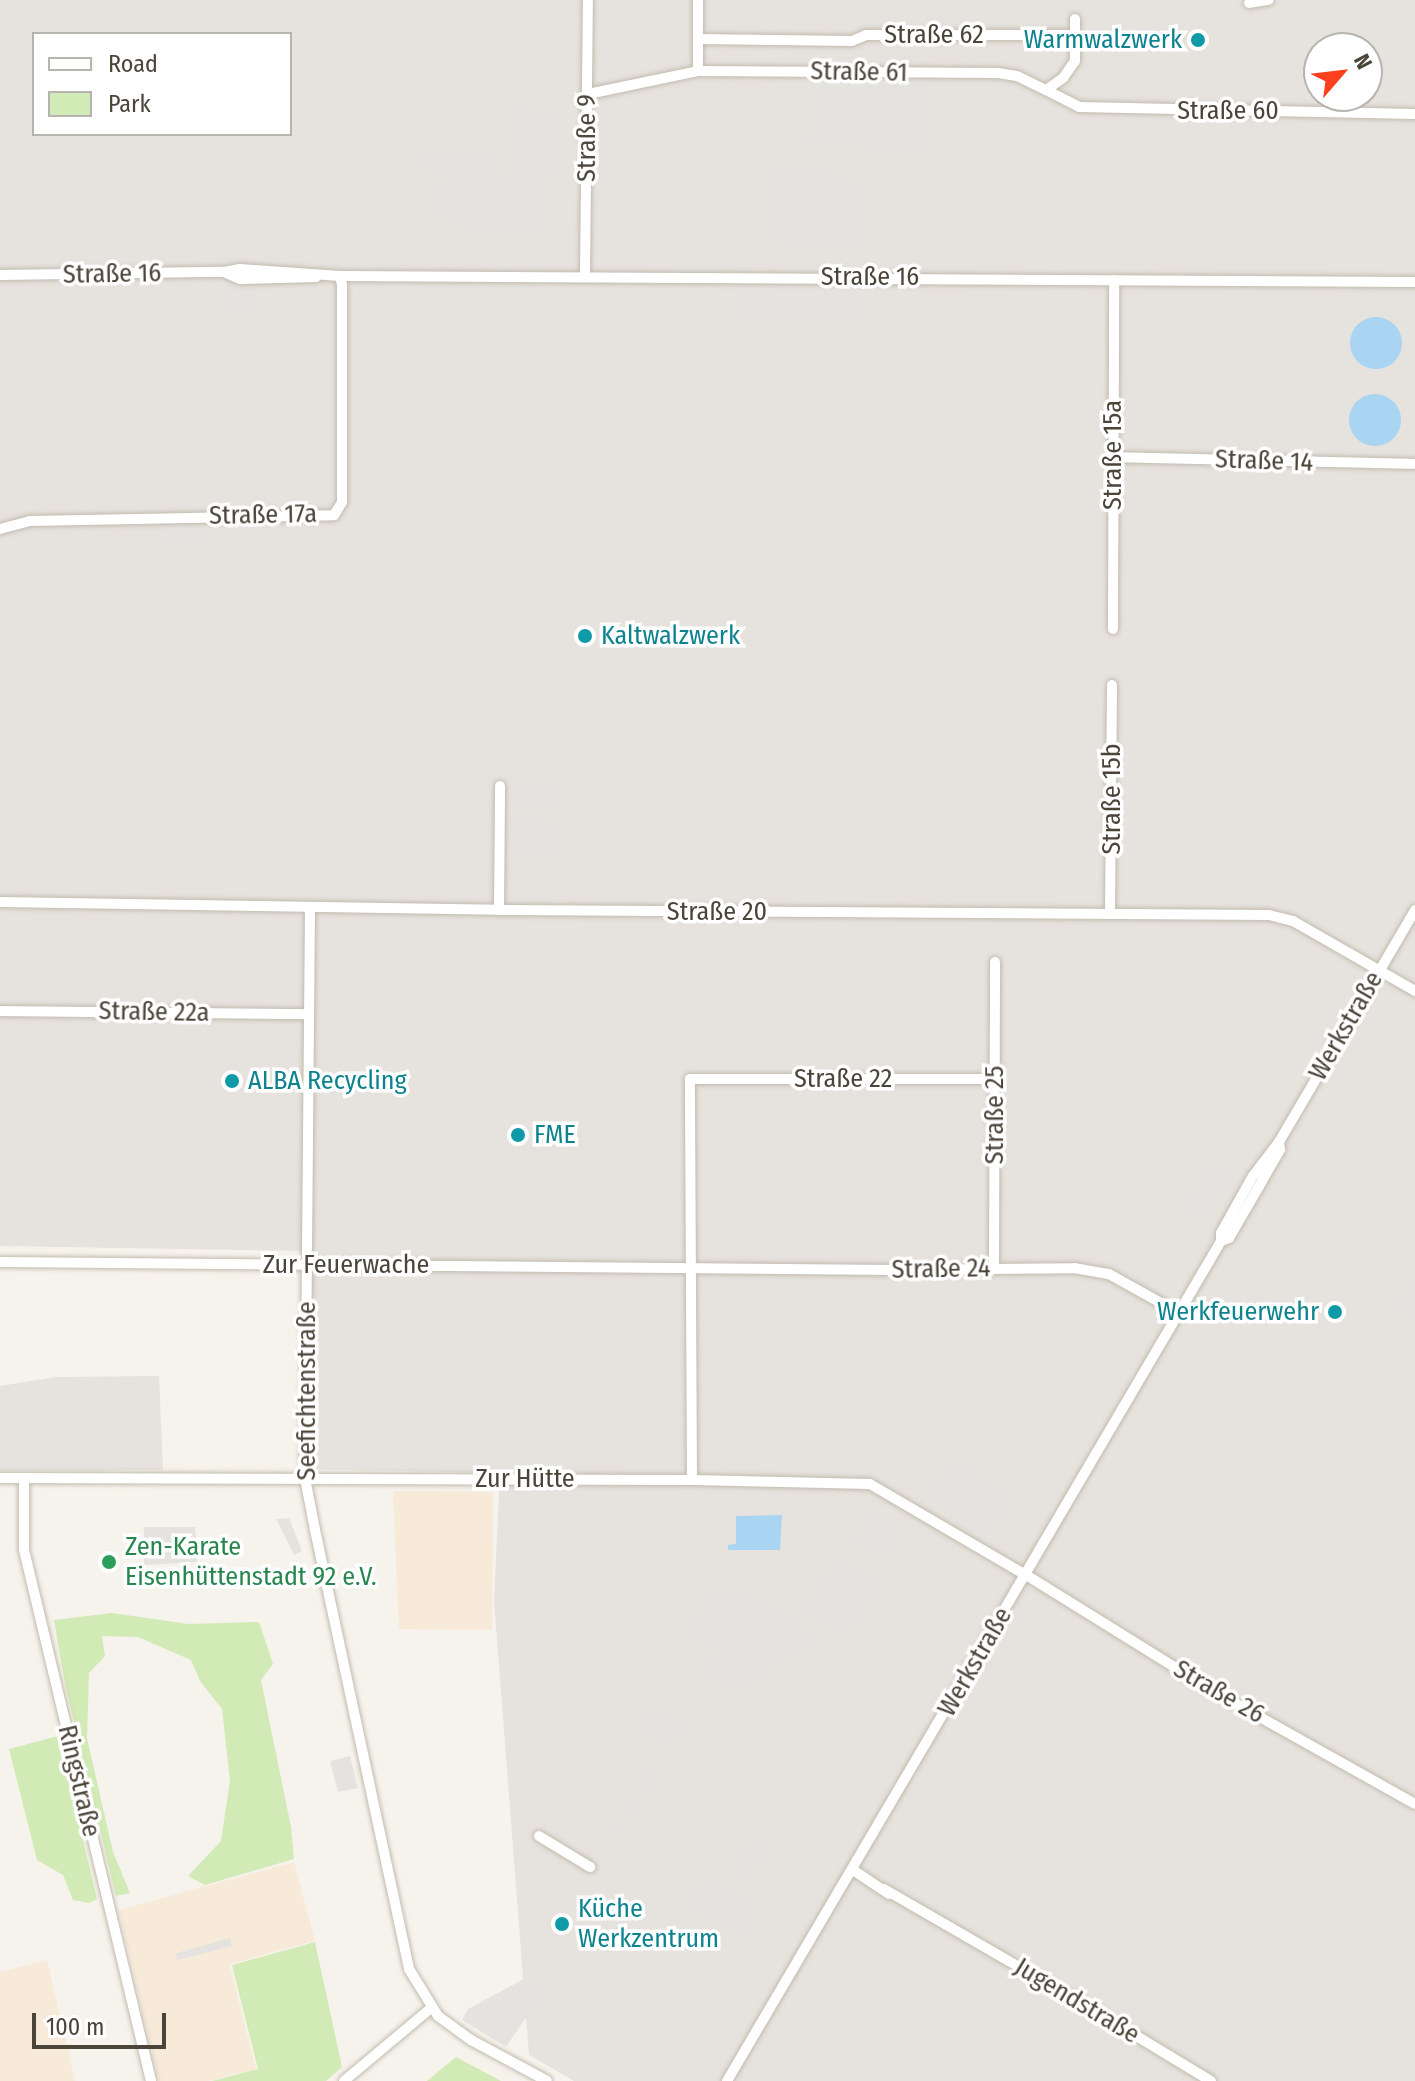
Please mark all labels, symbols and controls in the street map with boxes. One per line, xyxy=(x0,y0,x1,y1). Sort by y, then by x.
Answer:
street label: Straße 62 xyxy=(884,19,984,51)
place label: Warmwalzwerk xyxy=(1024,24,1182,56)
marker: Warmwalzwerk xyxy=(1189,31,1207,49)
legend xyxy=(32,32,292,136)
north arrow xyxy=(1303,32,1383,112)
text: N xyxy=(1348,49,1378,74)
text: Road xyxy=(108,50,158,78)
street label: Straße 61 xyxy=(810,56,908,88)
text: Park xyxy=(108,90,151,118)
street label: Straße 9 xyxy=(571,94,603,182)
street label: Straße 60 xyxy=(1177,95,1279,127)
street label: Straße 16 xyxy=(63,258,161,290)
street label: Straße 16 xyxy=(821,261,919,293)
street label: Straße 15a xyxy=(1097,400,1129,510)
street label: Straße 14 xyxy=(1214,444,1314,478)
street label: Straße 17a xyxy=(209,498,317,532)
place label: Kaltwalzwerk xyxy=(601,620,740,652)
marker: Kaltwalzwerk xyxy=(576,627,594,645)
street label: Straße 15b xyxy=(1096,743,1128,855)
street label: Straße 20 xyxy=(667,896,767,928)
street label: Werkstraße xyxy=(1302,966,1390,1086)
street label: Straße 22a xyxy=(98,995,210,1029)
street label: Straße 22 xyxy=(794,1063,892,1095)
place label: ALBA Recycling xyxy=(248,1065,407,1097)
street label: Straße 25 xyxy=(979,1066,1011,1164)
marker: ALBA Recycling xyxy=(223,1072,241,1090)
place label: FME xyxy=(534,1119,576,1151)
marker: FME xyxy=(509,1126,527,1144)
street label: Zur Feuerwache xyxy=(263,1249,429,1281)
street label: Straße 24 xyxy=(891,1253,991,1285)
place label: Werkfeuerwehr xyxy=(1157,1296,1319,1328)
street label: Seefichtenstraße xyxy=(291,1301,323,1481)
marker: Werkfeuerwehr xyxy=(1326,1303,1344,1321)
street label: Zur Hütte xyxy=(475,1463,575,1495)
place label: Zen-Karate Eisenhüttenstadt 92 e.V. xyxy=(125,1531,377,1592)
marker: Zen-Karate Eisenhüttenstadt 92 e.V. xyxy=(100,1553,118,1571)
street label: Werkstraße xyxy=(931,1602,1019,1722)
street label: Straße 26 xyxy=(1168,1654,1270,1730)
street label: Ringstraße xyxy=(51,1722,107,1840)
place label: Küche Werkzentrum xyxy=(578,1893,719,1954)
marker: Küche Werkzentrum xyxy=(553,1915,571,1933)
street label: Jugendstraße xyxy=(1009,1951,1145,2051)
scale bar xyxy=(36,1997,170,2047)
text: 100 m xyxy=(46,2013,104,2041)

